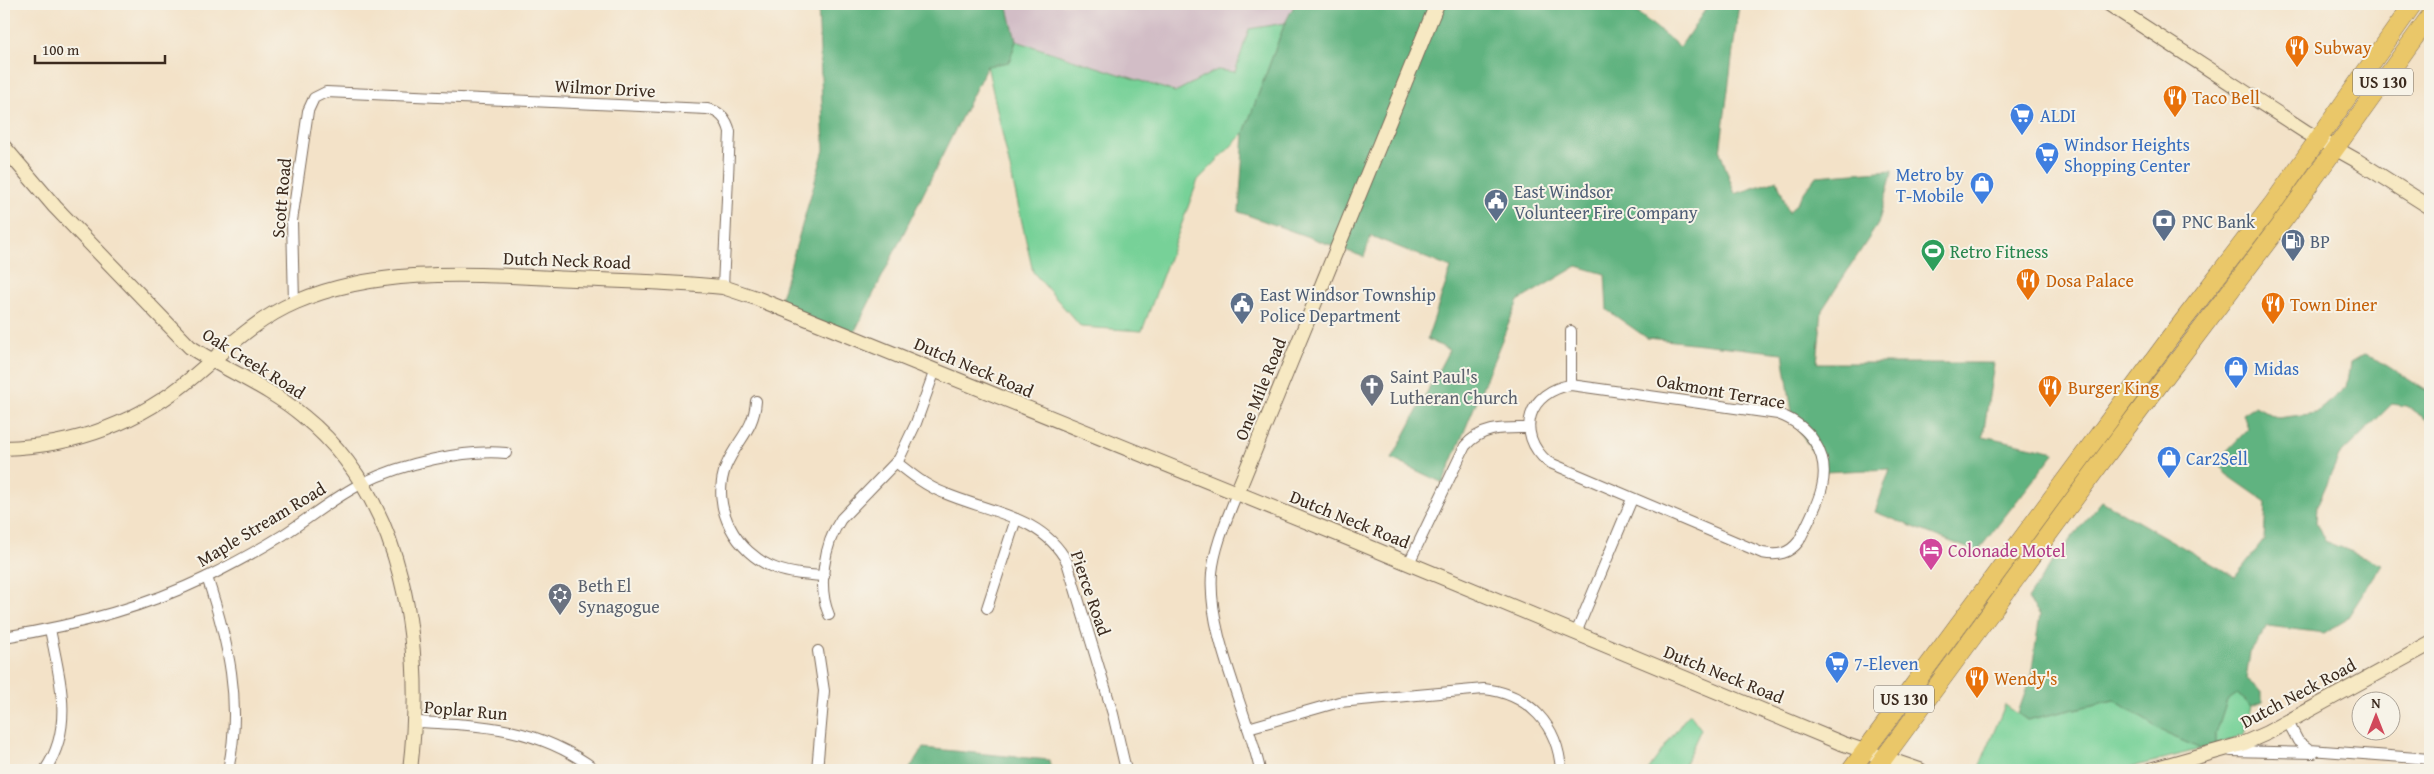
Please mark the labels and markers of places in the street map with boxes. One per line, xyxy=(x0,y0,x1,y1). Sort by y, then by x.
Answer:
restaurant icon: Subway xyxy=(2284,34,2310,68)
place label: Subway xyxy=(2314,34,2372,61)
restaurant icon: Taco Bell xyxy=(2162,84,2188,118)
place label: Taco Bell xyxy=(2192,84,2260,111)
supermarket icon: ALDI xyxy=(2009,102,2035,136)
place label: ALDI xyxy=(2040,102,2076,129)
place label: Windsor Heights Shopping Center xyxy=(2064,131,2191,179)
supermarket icon: Windsor Heights Shopping Center xyxy=(2034,141,2060,175)
place label: Metro by T-Mobile xyxy=(1896,161,1964,209)
shop icon: Metro by T-Mobile xyxy=(1969,171,1995,205)
place label: East Windsor Volunteer Fire Company xyxy=(1514,178,1698,226)
public building icon: East Windsor Volunteer Fire Company xyxy=(1483,188,1509,222)
bank icon: PNC Bank xyxy=(2151,208,2177,242)
place label: PNC Bank xyxy=(2182,208,2256,235)
fuel station icon: BP xyxy=(2280,228,2306,262)
place label: BP xyxy=(2310,228,2330,255)
sports icon: Retro Fitness xyxy=(1920,238,1946,272)
place label: Retro Fitness xyxy=(1950,238,2049,265)
restaurant icon: Dosa Palace xyxy=(2015,267,2041,301)
place label: Dosa Palace xyxy=(2046,267,2134,294)
place label: East Windsor Township Police Department xyxy=(1260,281,1436,329)
public building icon: East Windsor Township Police Department xyxy=(1229,291,1255,325)
restaurant icon: Town Diner xyxy=(2260,291,2286,325)
place label: Town Diner xyxy=(2290,291,2378,318)
shop icon: Midas xyxy=(2223,355,2249,389)
place label: Midas xyxy=(2254,355,2299,382)
place label: Saint Paul's Lutheran Church xyxy=(1390,363,1518,411)
church icon: Saint Paul's Lutheran Church xyxy=(1359,373,1385,407)
restaurant icon: Burger King xyxy=(2037,374,2063,408)
place label: Burger King xyxy=(2068,374,2159,401)
shop icon: Car2Sell xyxy=(2156,445,2182,479)
place label: Car2Sell xyxy=(2186,445,2248,472)
hotel icon: Colonade Motel xyxy=(1918,537,1944,571)
place label: Colonade Motel xyxy=(1948,537,2066,564)
place label: Beth El Synagogue xyxy=(578,572,660,620)
synagogue icon: Beth El Synagogue xyxy=(547,582,573,616)
supermarket icon: 7-Eleven xyxy=(1824,650,1850,684)
place label: 7-Eleven xyxy=(1854,650,1919,677)
restaurant icon: Wendy's xyxy=(1964,665,1990,699)
place label: Wendy's xyxy=(1994,665,2058,692)

